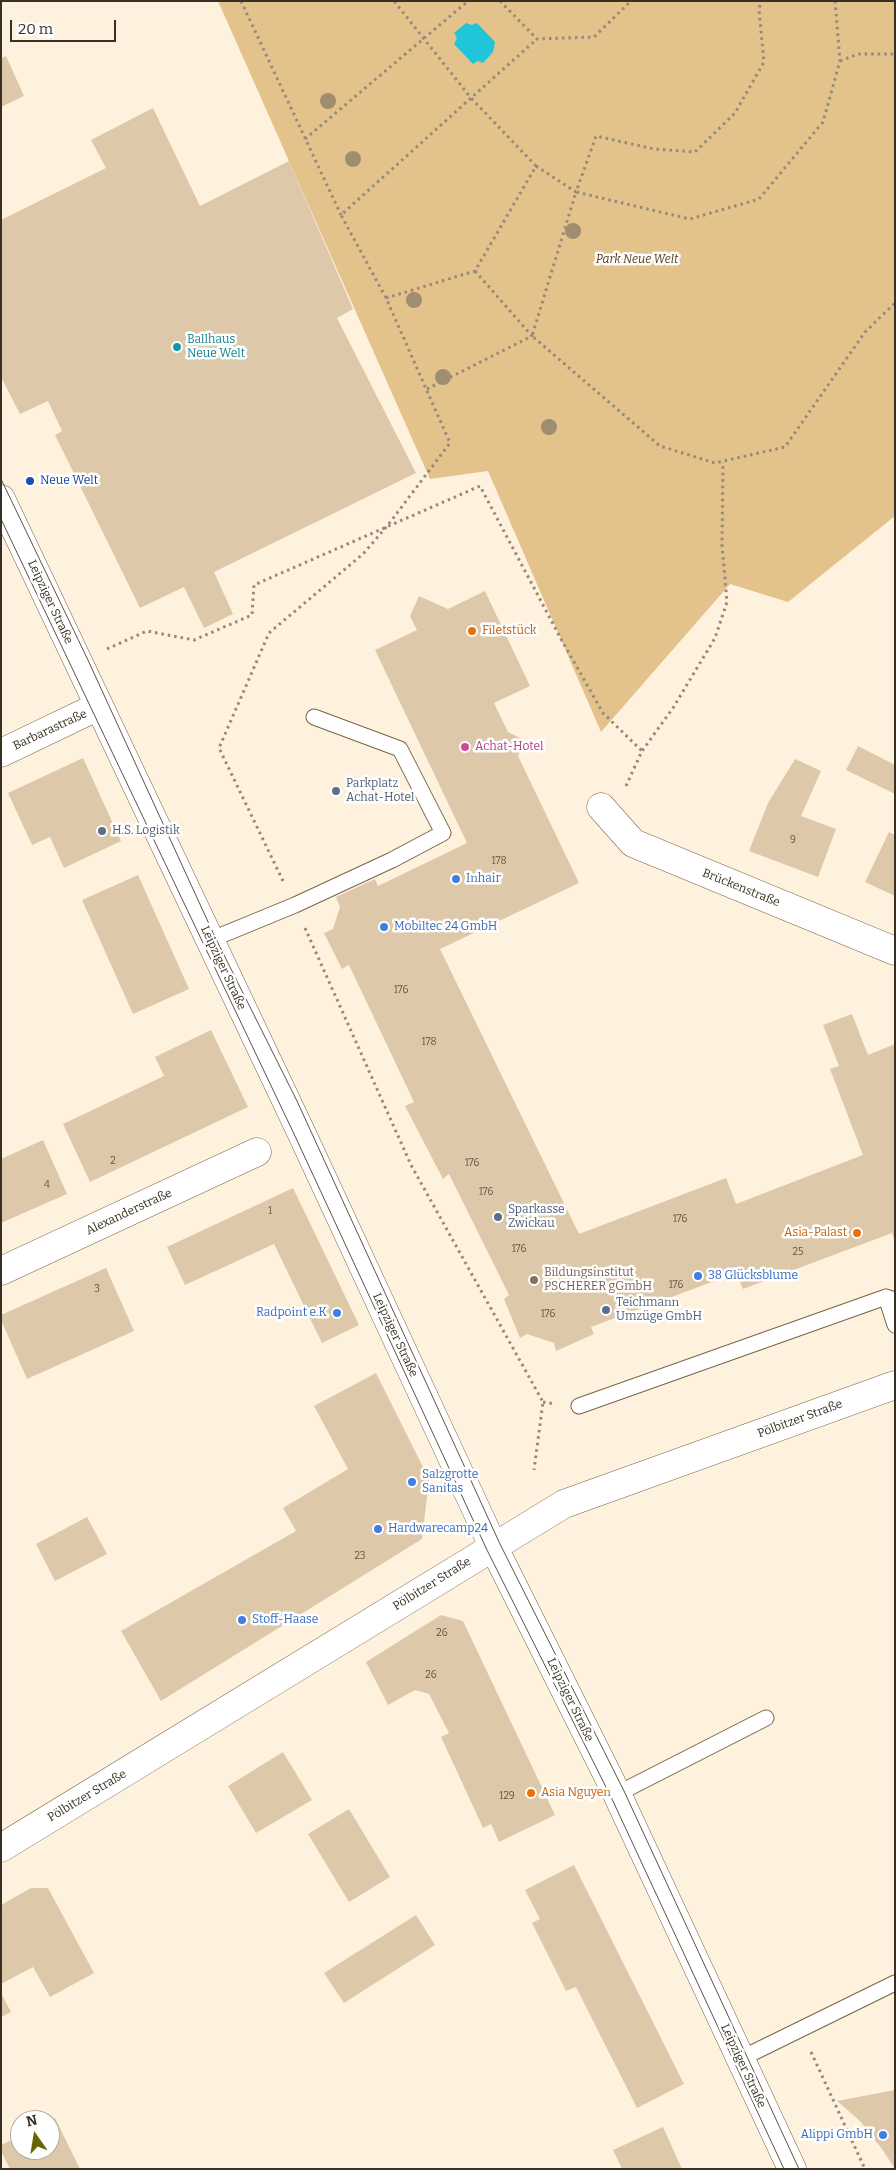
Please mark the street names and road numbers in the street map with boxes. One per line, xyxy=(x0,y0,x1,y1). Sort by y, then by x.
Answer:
street label: Leipziger Straße xyxy=(24,558,76,646)
street label: Barbarastraße xyxy=(11,707,89,753)
street label: Brückenstraße xyxy=(700,866,782,910)
street label: Leipziger Straße xyxy=(197,924,249,1012)
street label: Alexanderstraße xyxy=(84,1186,174,1238)
street label: Leipziger Straße xyxy=(369,1291,421,1379)
street label: Pölbitzer Straße xyxy=(756,1397,844,1441)
street label: Pölbitzer Straße xyxy=(390,1554,474,1614)
street label: Leipziger Straße xyxy=(544,1656,596,1744)
street label: Pölbitzer Straße xyxy=(45,1767,129,1825)
street label: Leipziger Straße xyxy=(717,2022,769,2110)

